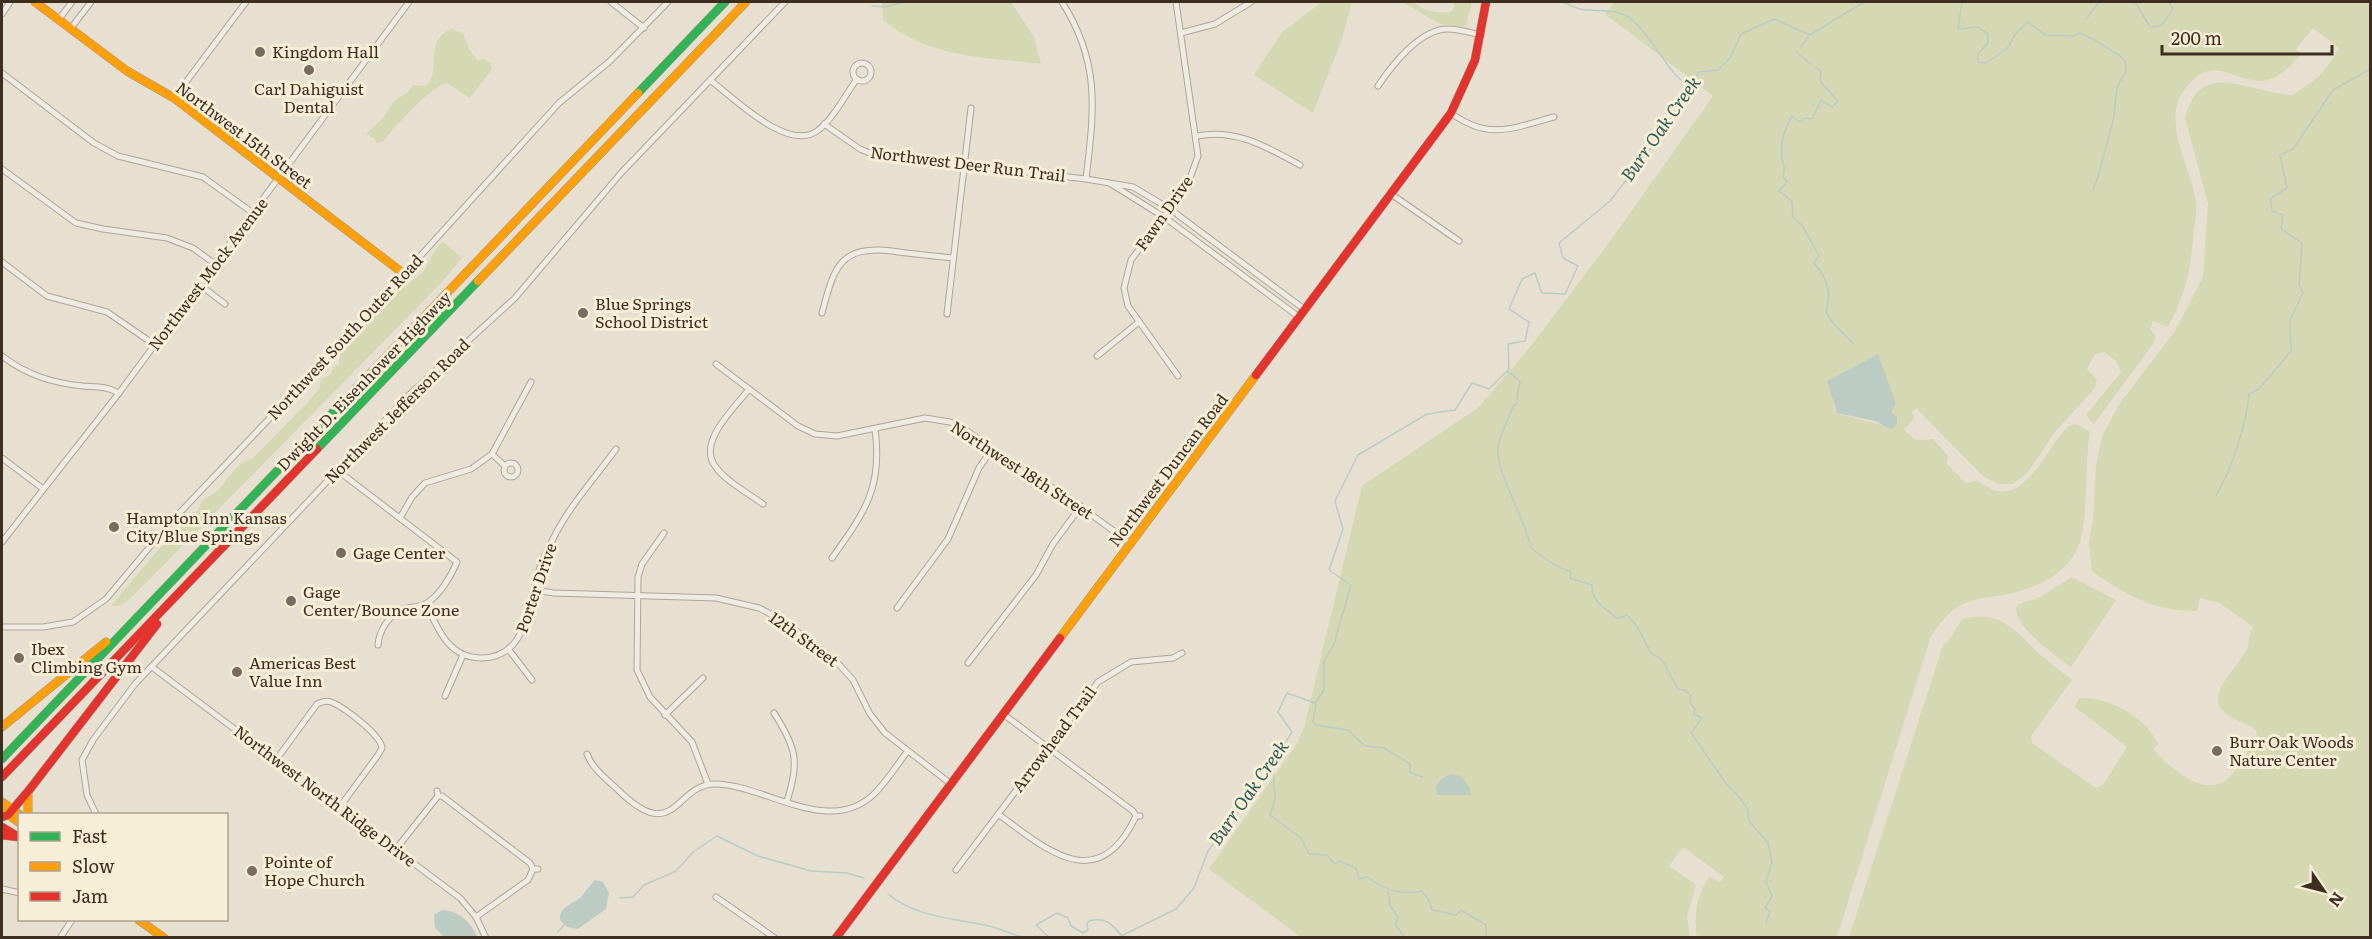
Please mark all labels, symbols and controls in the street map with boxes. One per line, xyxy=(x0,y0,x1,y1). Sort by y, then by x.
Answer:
scale bar xyxy=(2162,18,2332,56)
text: 200 m xyxy=(2171,24,2222,51)
place label: Kingdom Hall xyxy=(272,39,379,63)
marker: Kingdom Hall xyxy=(253,45,267,59)
marker: Carl Dahiguist Dental xyxy=(302,63,316,77)
water label: Burr Oak Creek xyxy=(1613,70,1706,186)
street label: Northwest 15th Street xyxy=(172,75,318,194)
place label: Carl Dahiguist Dental xyxy=(254,76,365,118)
street label: Northwest Deer Run Trail xyxy=(869,139,1067,187)
street label: Fawn Drive xyxy=(1128,170,1198,255)
street label: Northwest Mock Avenue xyxy=(142,192,273,355)
street label: Northwest South Outer Road xyxy=(261,248,428,425)
street label: Dwight D. Eisenhower Highway xyxy=(271,284,456,476)
place label: Blue Springs School District xyxy=(595,291,709,333)
marker: Blue Springs School District xyxy=(576,306,590,320)
street label: Northwest Jefferson Road xyxy=(318,332,475,488)
street label: Northwest Duncan Road xyxy=(1102,388,1233,551)
street label: Northwest 18th Street xyxy=(947,414,1099,525)
place label: Hampton Inn Kansas City/Blue Springs xyxy=(126,505,287,547)
marker: Hampton Inn Kansas City/Blue Springs xyxy=(107,520,121,534)
street label: Porter Drive xyxy=(508,539,562,636)
place label: Gage Center xyxy=(353,540,446,564)
marker: Gage Center xyxy=(334,546,348,560)
place label: Gage Center/Bounce Zone xyxy=(303,579,459,621)
marker: Gage Center/Bounce Zone xyxy=(284,594,298,608)
street label: 12th Street xyxy=(765,605,845,672)
place label: Ibex Climbing Gym xyxy=(31,636,143,678)
place label: Americas Best Value Inn xyxy=(249,650,356,692)
marker: Ibex Climbing Gym xyxy=(12,651,26,665)
marker: Americas Best Value Inn xyxy=(230,665,244,679)
street label: Arrowhead Trail xyxy=(1005,680,1101,797)
street label: Northwest North Ridge Drive xyxy=(229,719,422,872)
place label: Burr Oak Woods Nature Center xyxy=(2229,729,2354,771)
water label: Burr Oak Creek xyxy=(1201,734,1294,850)
marker: Burr Oak Woods Nature Center xyxy=(2210,744,2224,758)
legend xyxy=(18,813,228,921)
text: Fast xyxy=(72,822,108,849)
place label: Pointe of Hope Church xyxy=(264,849,365,891)
text: Slow xyxy=(72,852,115,879)
north arrow xyxy=(2294,861,2354,921)
marker: Pointe of Hope Church xyxy=(245,864,259,878)
text: Jam xyxy=(72,882,108,909)
text: N xyxy=(2323,888,2351,913)

